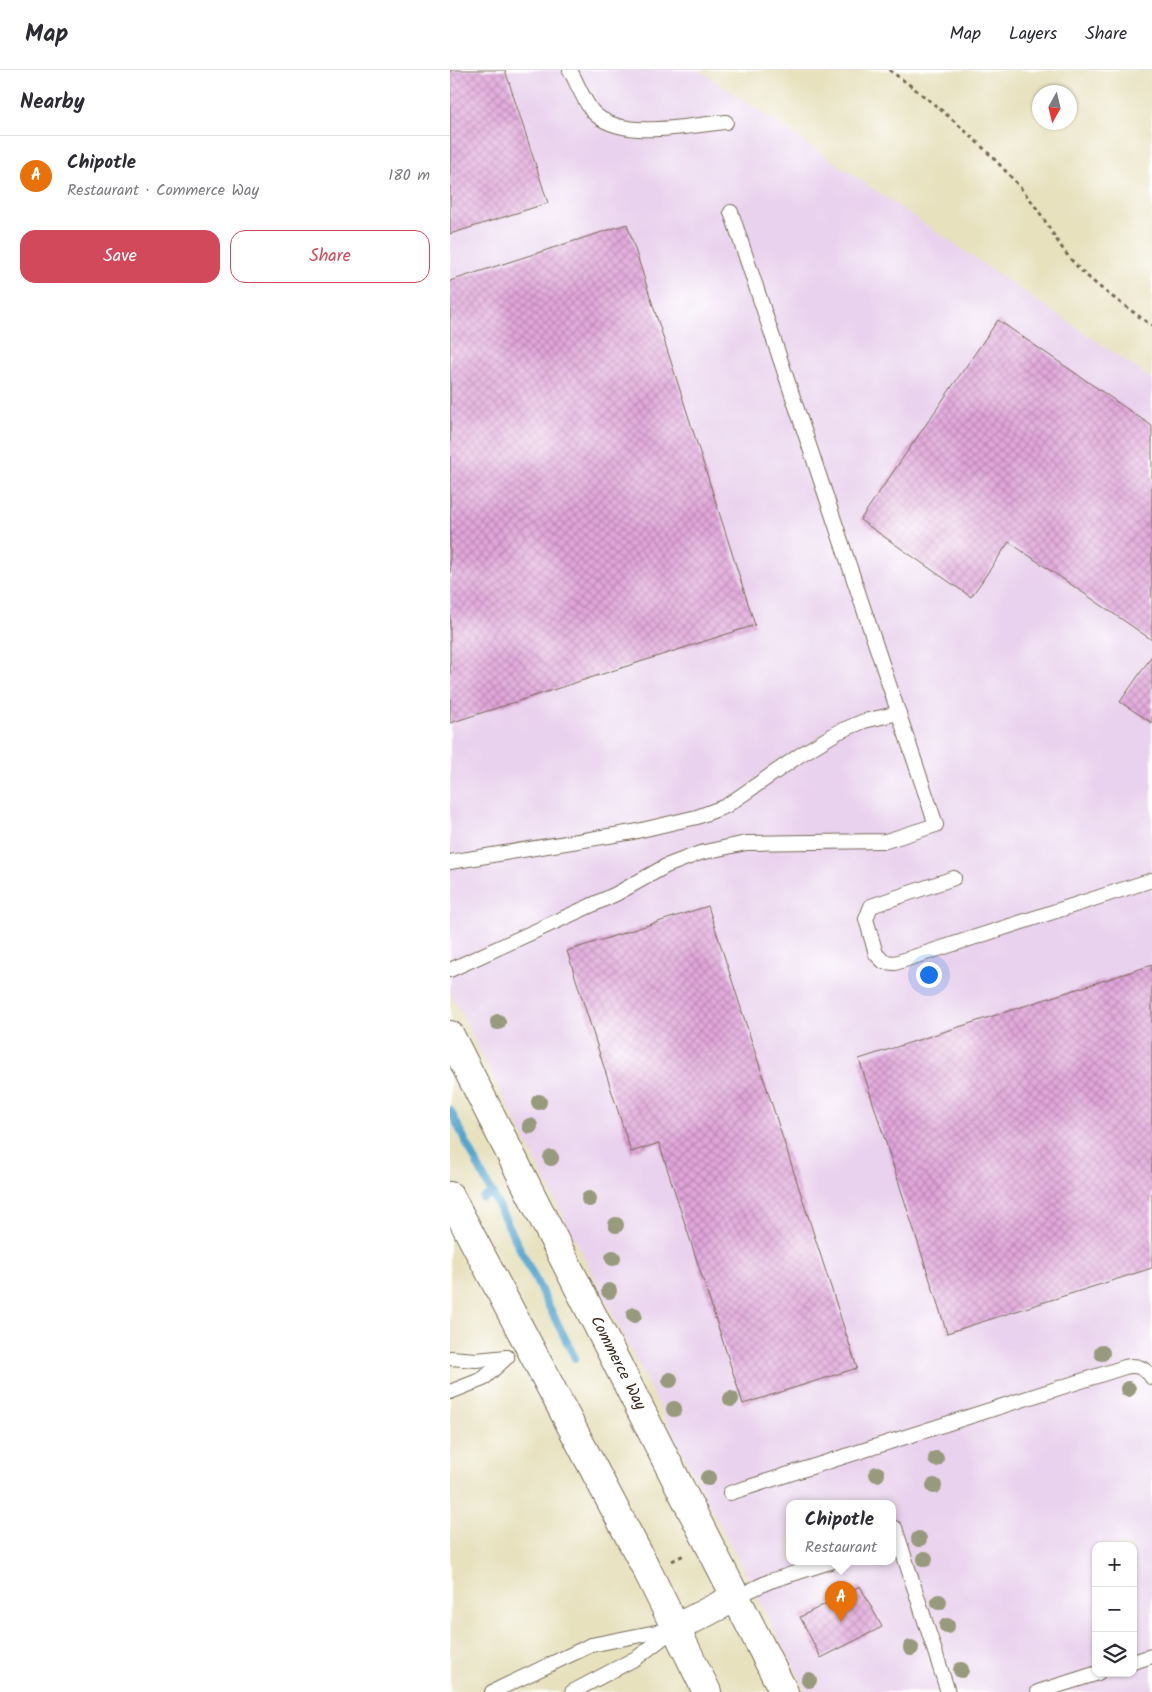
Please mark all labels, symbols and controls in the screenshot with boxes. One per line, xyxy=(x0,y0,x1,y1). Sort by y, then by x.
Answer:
text: Map xyxy=(25,15,68,54)
text: Map xyxy=(950,20,981,49)
text: Layers xyxy=(1009,20,1057,49)
text: Share xyxy=(1085,20,1127,49)
north arrow xyxy=(1032,85,1077,130)
text: Nearby xyxy=(20,86,85,119)
text: Chipotle xyxy=(67,148,136,178)
text: A xyxy=(31,163,41,188)
text: 180 m xyxy=(388,163,430,188)
text: Restaurant · Commerce Way xyxy=(67,178,259,203)
button: Save xyxy=(20,230,220,283)
button: Share xyxy=(230,230,430,283)
your location xyxy=(916,962,942,988)
street label: Commerce Way xyxy=(583,1311,653,1415)
popup xyxy=(786,1500,896,1565)
text: Chipotle xyxy=(805,1505,874,1535)
text: Restaurant xyxy=(805,1535,877,1560)
map controls xyxy=(1092,1542,1137,1677)
button: + xyxy=(1092,1542,1137,1587)
pin: A xyxy=(825,1581,857,1622)
button: − xyxy=(1092,1587,1137,1632)
button: layers xyxy=(1092,1632,1137,1677)

